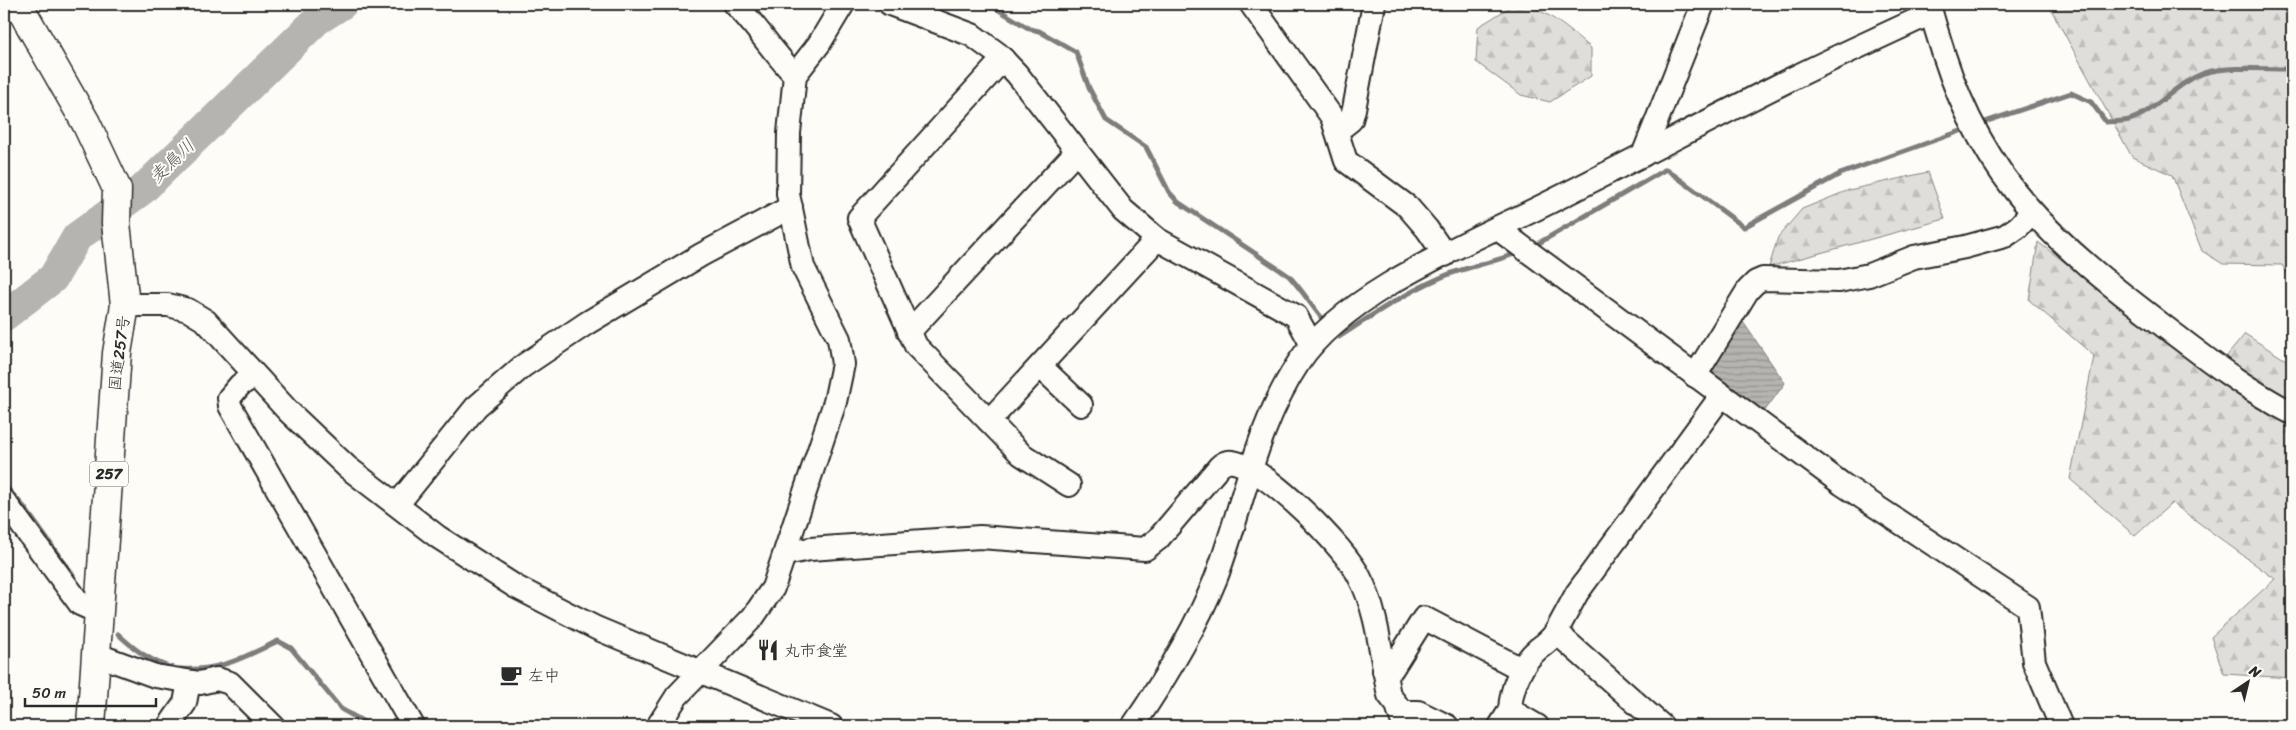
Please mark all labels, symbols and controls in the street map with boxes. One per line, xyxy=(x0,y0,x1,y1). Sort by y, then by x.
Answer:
water label: 麦鳥川 xyxy=(141,131,203,191)
street label: 国道257号 xyxy=(100,313,138,393)
road number: 257 xyxy=(90,462,128,486)
place label: 丸市食堂 xyxy=(784,636,848,665)
restaurant icon: 丸市食堂 xyxy=(755,637,781,663)
north arrow xyxy=(2224,658,2274,708)
text: N xyxy=(2243,658,2267,685)
place label: 左中 xyxy=(528,661,560,690)
cafe icon: 左中 xyxy=(498,662,524,688)
scale bar xyxy=(25,675,156,707)
text: 50 m xyxy=(32,680,67,706)

